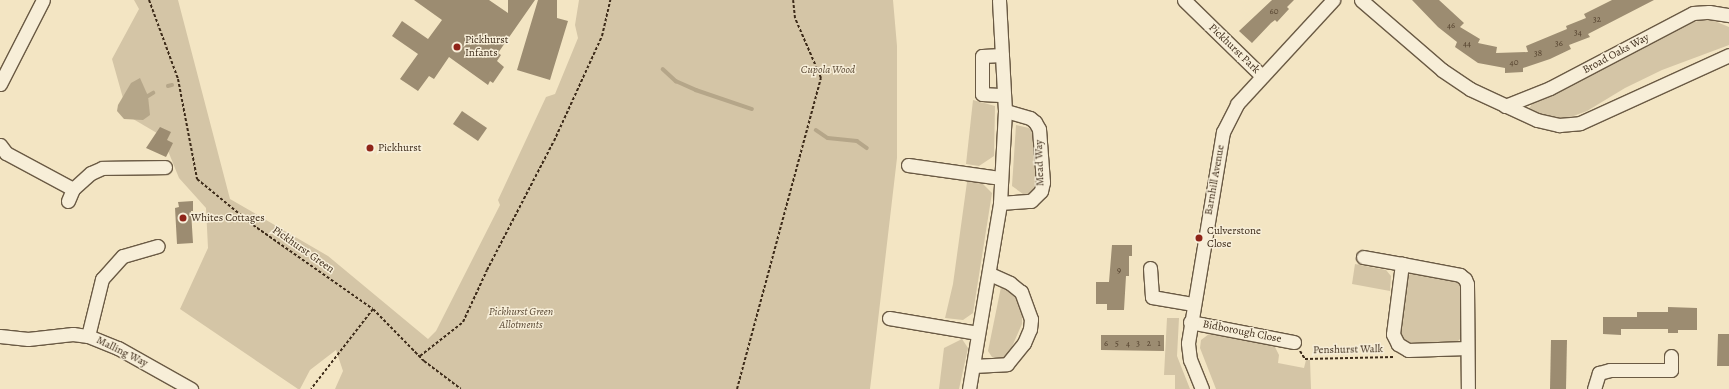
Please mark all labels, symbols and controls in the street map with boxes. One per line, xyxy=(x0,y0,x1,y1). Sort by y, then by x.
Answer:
house number: 60 xyxy=(1270,6,1278,16)
house number: 32 xyxy=(1593,14,1601,24)
house number: 46 xyxy=(1447,20,1455,30)
street label: Pickhurst Park xyxy=(1206,21,1262,77)
house number: 34 xyxy=(1574,27,1582,37)
street label: Broad Oaks Way xyxy=(1581,31,1651,77)
place label: Pickhurst Infants xyxy=(465,34,508,60)
house number: 44 xyxy=(1463,38,1471,48)
house number: 36 xyxy=(1555,38,1563,48)
marker: Pickhurst Infants xyxy=(452,42,462,52)
house number: 38 xyxy=(1534,48,1542,58)
house number: 40 xyxy=(1510,57,1518,67)
park label: Cupola Wood xyxy=(801,63,855,77)
street label: Mead Way xyxy=(1033,140,1047,186)
place label: Pickhurst xyxy=(378,141,421,155)
marker: Pickhurst xyxy=(365,143,375,153)
street label: Barnhill Avenue xyxy=(1202,144,1228,216)
place label: Whites Cottages xyxy=(191,211,265,225)
marker: Whites Cottages xyxy=(178,213,188,223)
street label: Pickhurst Green xyxy=(269,224,337,276)
place label: Culverstone Close xyxy=(1207,225,1261,251)
marker: Culverstone Close xyxy=(1194,233,1204,243)
house number: 9 xyxy=(1117,265,1121,275)
park label: Pickhurst Green Allotments xyxy=(489,306,553,332)
street label: Bidborough Close xyxy=(1201,318,1283,346)
street label: Malling Way xyxy=(94,334,150,370)
house number: 6 xyxy=(1104,338,1108,348)
house number: 5 xyxy=(1115,338,1119,348)
house number: 4 xyxy=(1126,338,1130,348)
house number: 3 xyxy=(1136,338,1140,348)
house number: 2 xyxy=(1147,338,1151,348)
house number: 1 xyxy=(1157,338,1161,348)
street label: Penshurst Walk xyxy=(1313,343,1383,357)

